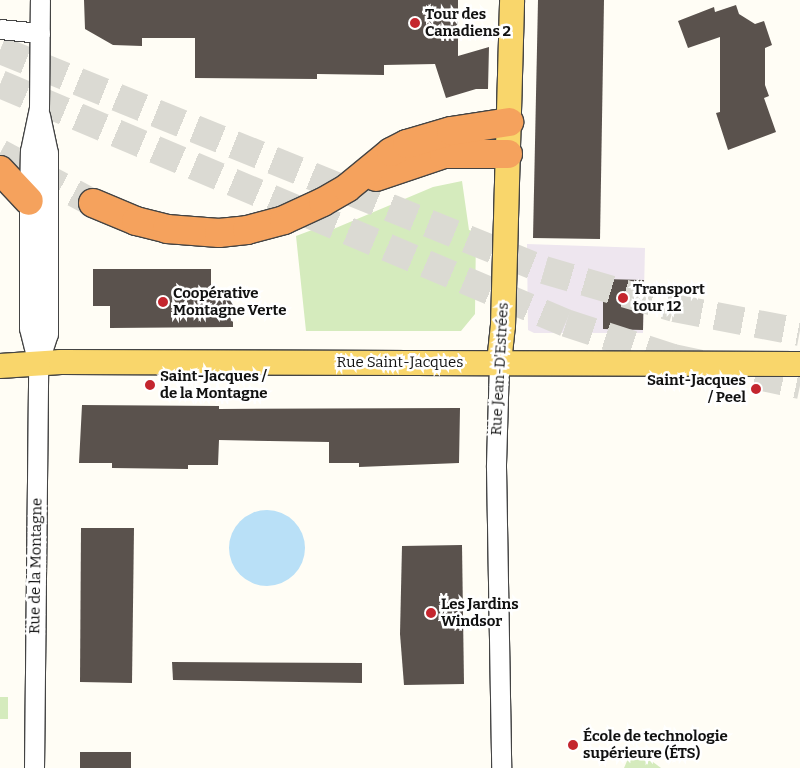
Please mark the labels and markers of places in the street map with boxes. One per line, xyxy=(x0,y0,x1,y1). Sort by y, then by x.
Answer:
place label: Tour des Canadiens 2 xyxy=(425,5,511,40)
marker: Tour des Canadiens 2 xyxy=(409,17,421,29)
place label: Transport tour 12 xyxy=(633,280,705,315)
place label: Coopérative Montagne Verte xyxy=(173,284,286,319)
marker: Transport tour 12 xyxy=(617,292,629,304)
marker: Coopérative Montagne Verte xyxy=(157,296,169,308)
place label: Saint-Jacques / de la Montagne xyxy=(160,367,268,402)
place label: Saint-Jacques / Peel xyxy=(647,371,746,406)
marker: Saint-Jacques / de la Montagne xyxy=(144,379,156,391)
marker: Saint-Jacques / Peel xyxy=(750,383,762,395)
place label: Les Jardins Windsor xyxy=(441,595,519,630)
marker: Les Jardins Windsor xyxy=(425,607,437,619)
place label: École de technologie supérieure (ÉTS) xyxy=(583,727,728,762)
marker: École de technologie supérieure (ÉTS) xyxy=(567,739,579,751)

